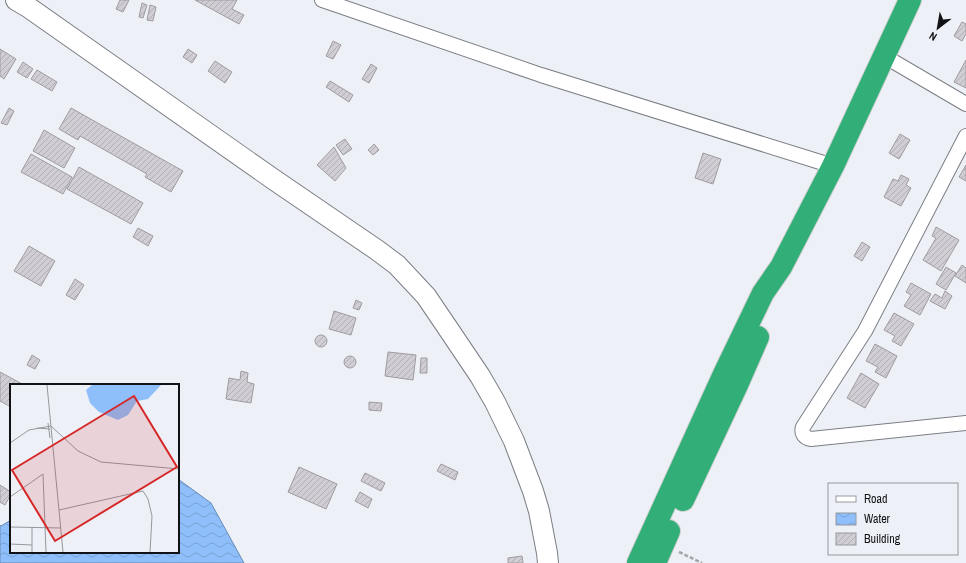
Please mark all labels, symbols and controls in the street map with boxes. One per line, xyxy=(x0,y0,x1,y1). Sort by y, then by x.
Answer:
north arrow xyxy=(918,8,958,48)
text: N xyxy=(926,29,939,44)
inset map xyxy=(10,384,179,553)
legend xyxy=(828,483,958,555)
text: Road xyxy=(864,491,888,507)
text: Water xyxy=(864,511,891,527)
text: Building xyxy=(864,531,901,547)

